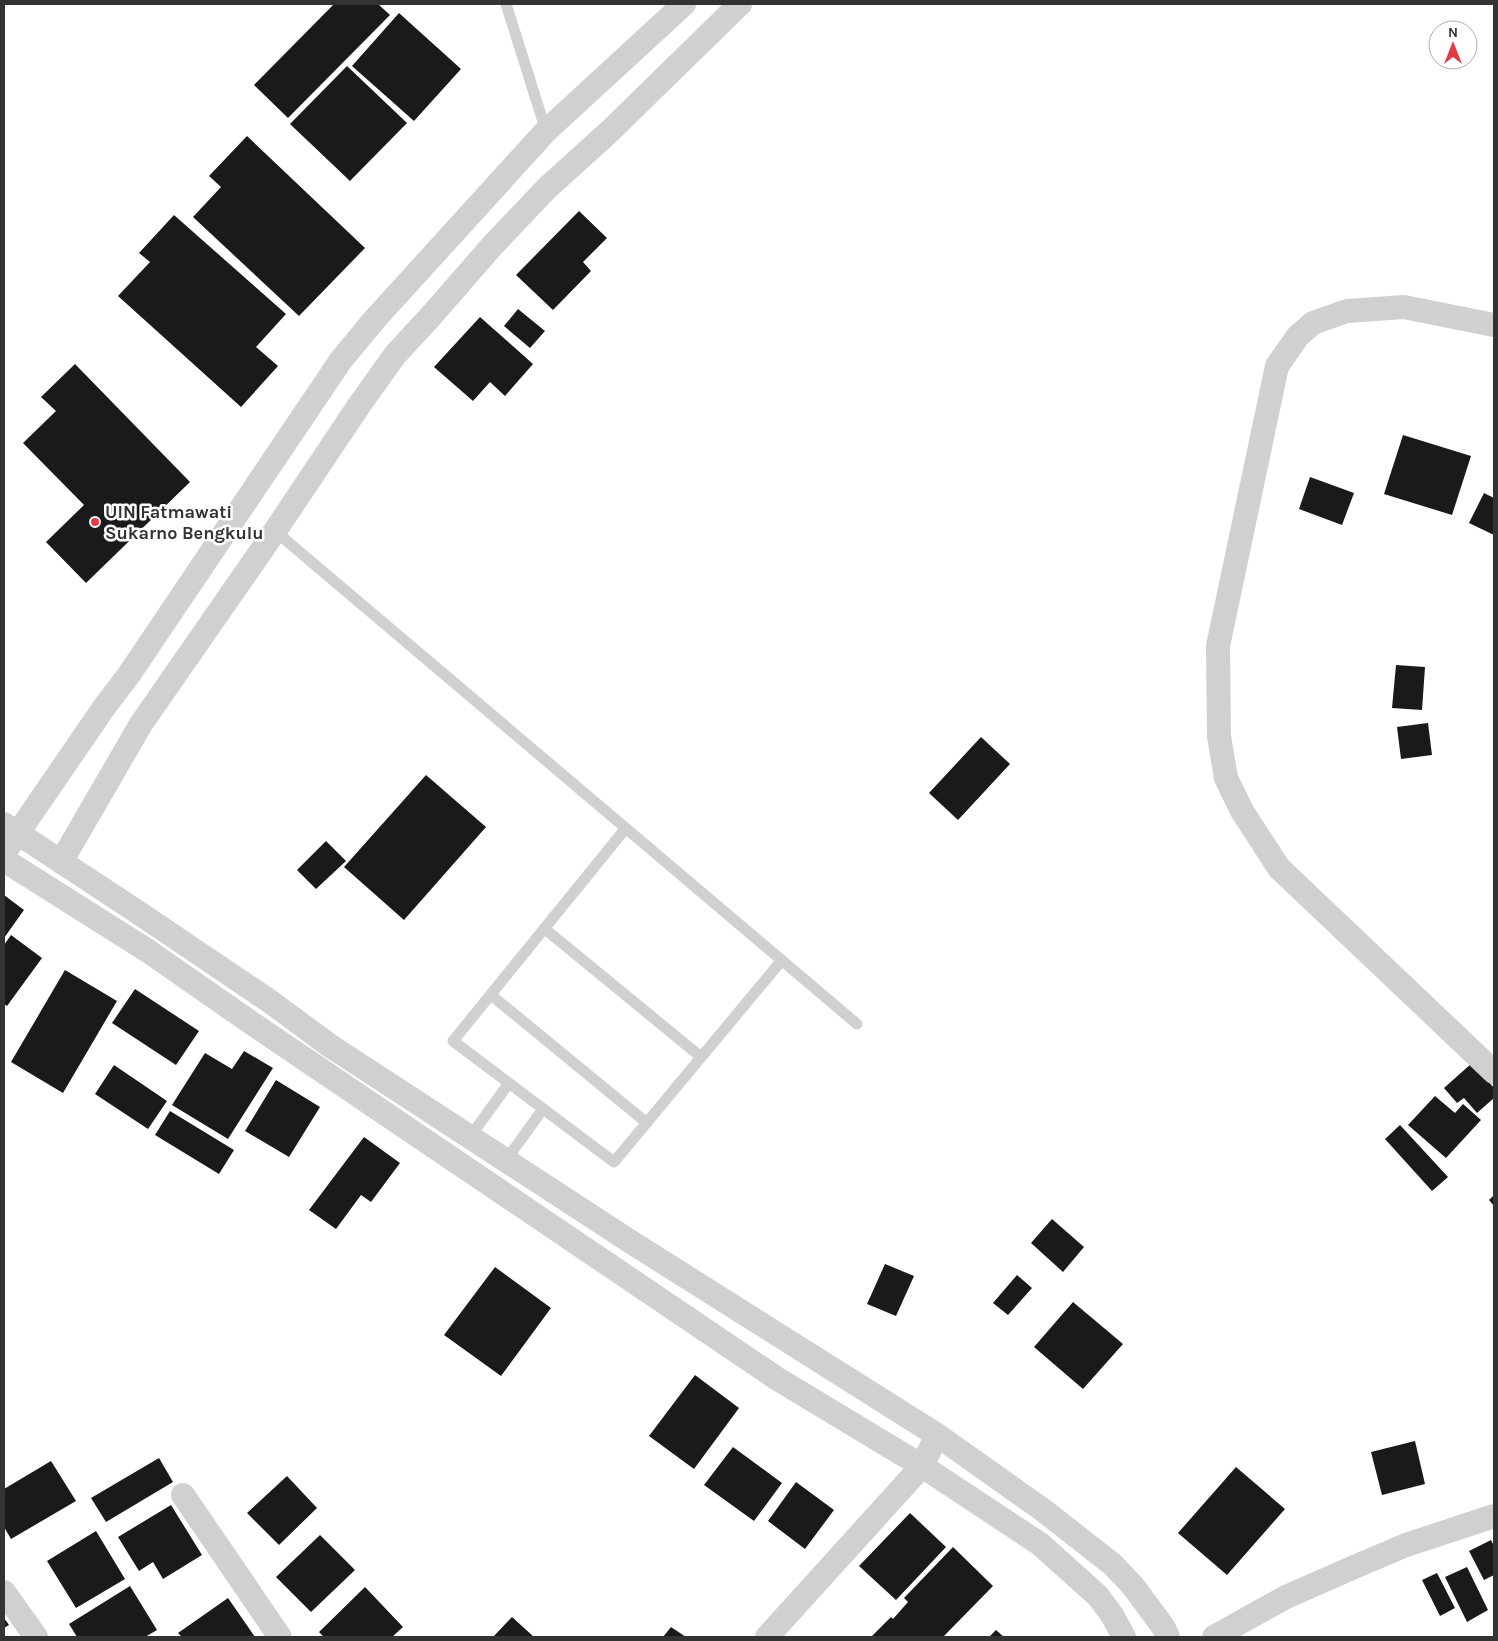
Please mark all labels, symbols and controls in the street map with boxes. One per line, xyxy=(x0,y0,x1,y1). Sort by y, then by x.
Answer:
north arrow xyxy=(1428,20,1478,70)
text: N xyxy=(1448,24,1458,41)
place label: UIN Fatmawati Sukarno Bengkulu xyxy=(105,501,264,544)
marker: UIN Fatmawati Sukarno Bengkulu xyxy=(89,516,101,528)

